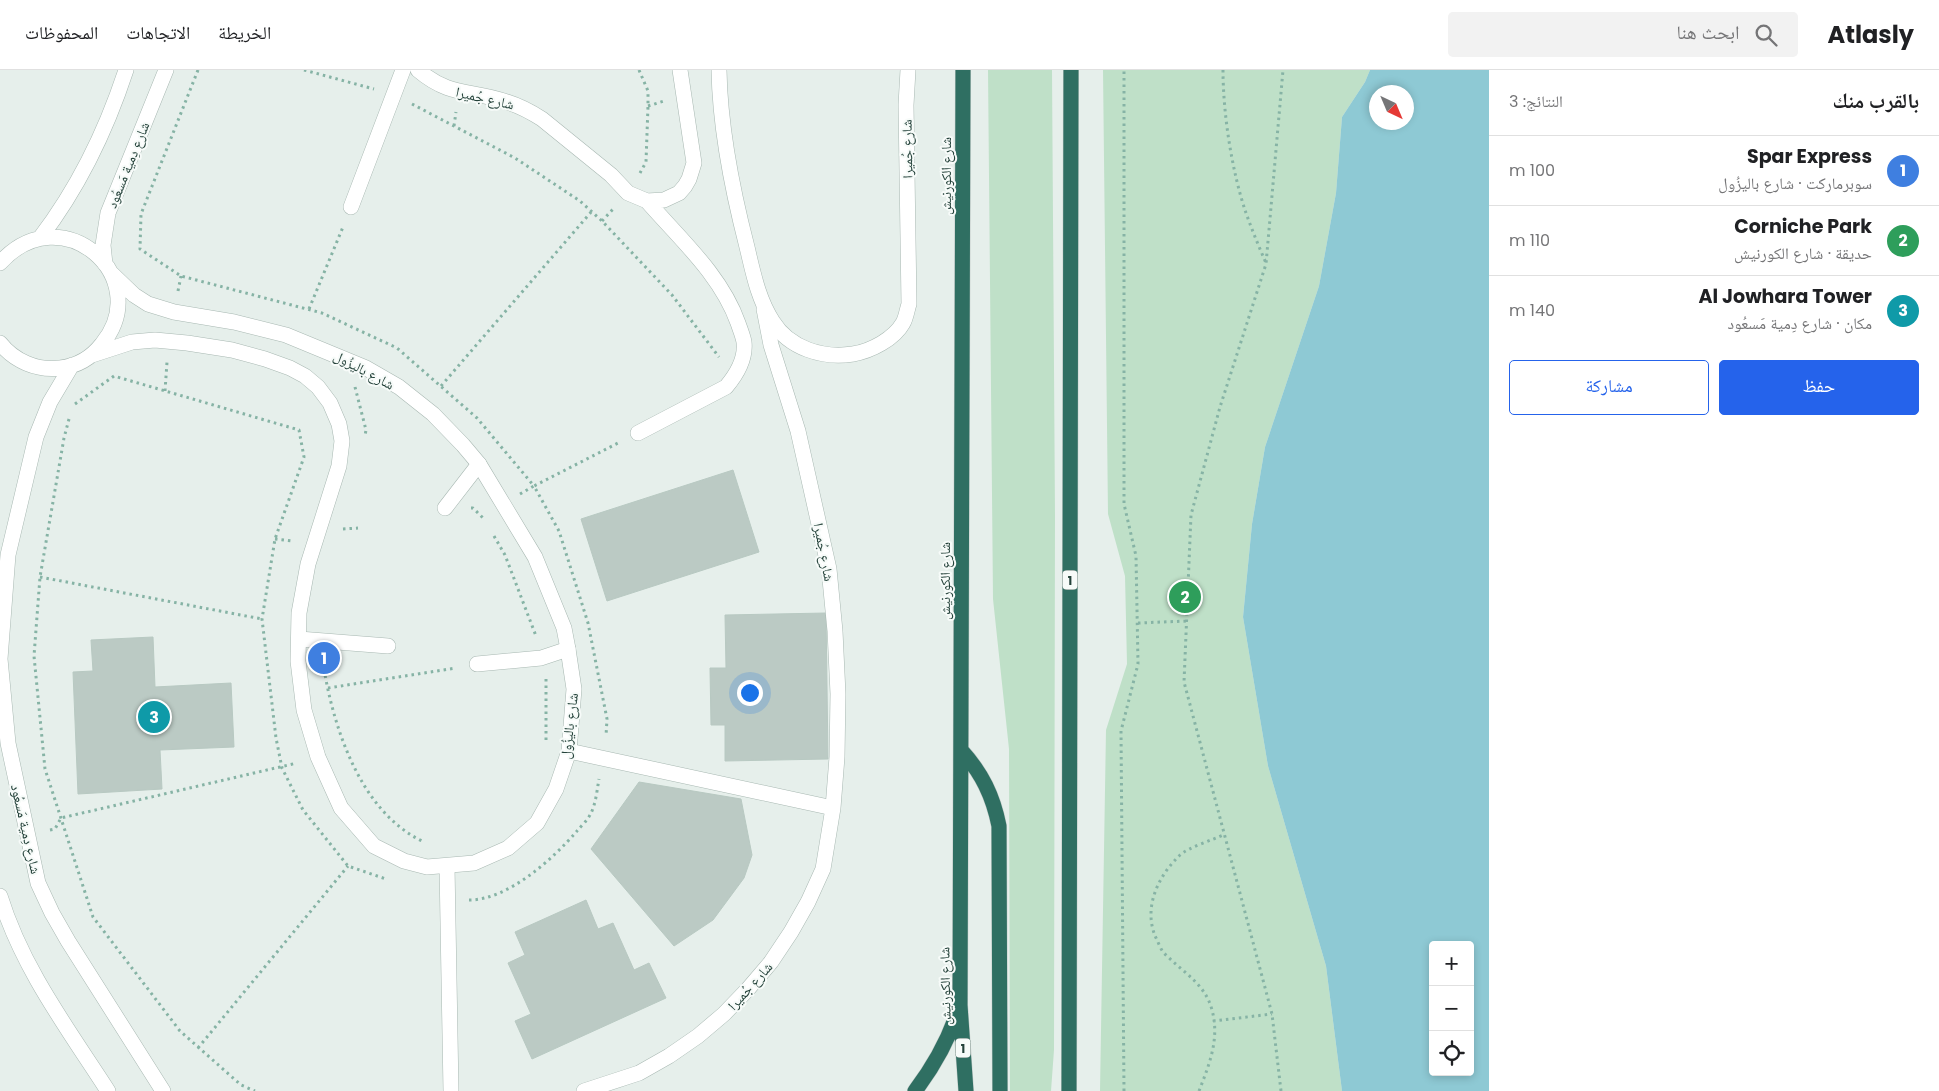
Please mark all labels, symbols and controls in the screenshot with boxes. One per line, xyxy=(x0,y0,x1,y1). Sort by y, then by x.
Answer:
search box xyxy=(1448,12,1798,57)
text: Atlasly xyxy=(1828,18,1914,51)
text: ابحث هنا xyxy=(1677,19,1740,46)
text: المحفوظات xyxy=(25,20,98,45)
text: الاتجاهات xyxy=(126,20,190,45)
text: الخريطة xyxy=(218,20,271,45)
icon: search xyxy=(1752,21,1780,49)
street label: شارع جُميرا xyxy=(454,82,516,114)
north arrow xyxy=(1369,85,1414,130)
text: بالقرب منك xyxy=(1833,86,1919,115)
text: النتائج: 3 xyxy=(1509,90,1563,113)
street label: شارع دِمية مَسعُود xyxy=(102,119,154,211)
street label: شارع جُميرا xyxy=(896,119,918,179)
street label: شارع الكورنيش xyxy=(936,137,956,215)
text: Spar Express xyxy=(1747,143,1872,170)
text: 100 m xyxy=(1509,159,1555,182)
text: 1 xyxy=(1900,159,1906,182)
text: سوبرماركت · شارع باليزُول xyxy=(1718,172,1872,195)
text: Corniche Park xyxy=(1734,213,1872,240)
text: 110 m xyxy=(1509,229,1550,252)
text: 2 xyxy=(1898,229,1908,252)
text: حديقة · شارع الكورنيش xyxy=(1734,242,1872,265)
text: Al Jowhara Tower xyxy=(1698,283,1872,310)
text: 140 m xyxy=(1509,299,1555,322)
text: 3 xyxy=(1898,299,1908,322)
text: مكان · شارع دِمية مَسعُود xyxy=(1727,312,1872,335)
street label: شارع باليزُول xyxy=(330,346,398,394)
button: مشاركة xyxy=(1509,360,1709,415)
button: حفظ xyxy=(1719,360,1919,415)
street label: شارع جُميرا xyxy=(809,521,839,583)
street label: شارع الكورنيش xyxy=(935,542,955,620)
road number: 1 xyxy=(1062,570,1078,590)
pin: 2 xyxy=(1169,578,1201,616)
pin: 1 xyxy=(308,639,340,677)
your location xyxy=(737,680,763,706)
street label: شارع باليزُول xyxy=(555,692,583,760)
pin: 3 xyxy=(138,698,170,736)
street label: شارع دِمية مَسعُود xyxy=(6,782,46,876)
map controls xyxy=(1429,941,1474,1076)
button: + xyxy=(1429,941,1474,986)
street label: شارع الكورنيش xyxy=(934,947,956,1025)
street label: شارع جُميرا xyxy=(723,957,777,1015)
button: − xyxy=(1429,986,1474,1031)
button: locate xyxy=(1429,1031,1474,1076)
road number: 1 xyxy=(956,1038,970,1058)

